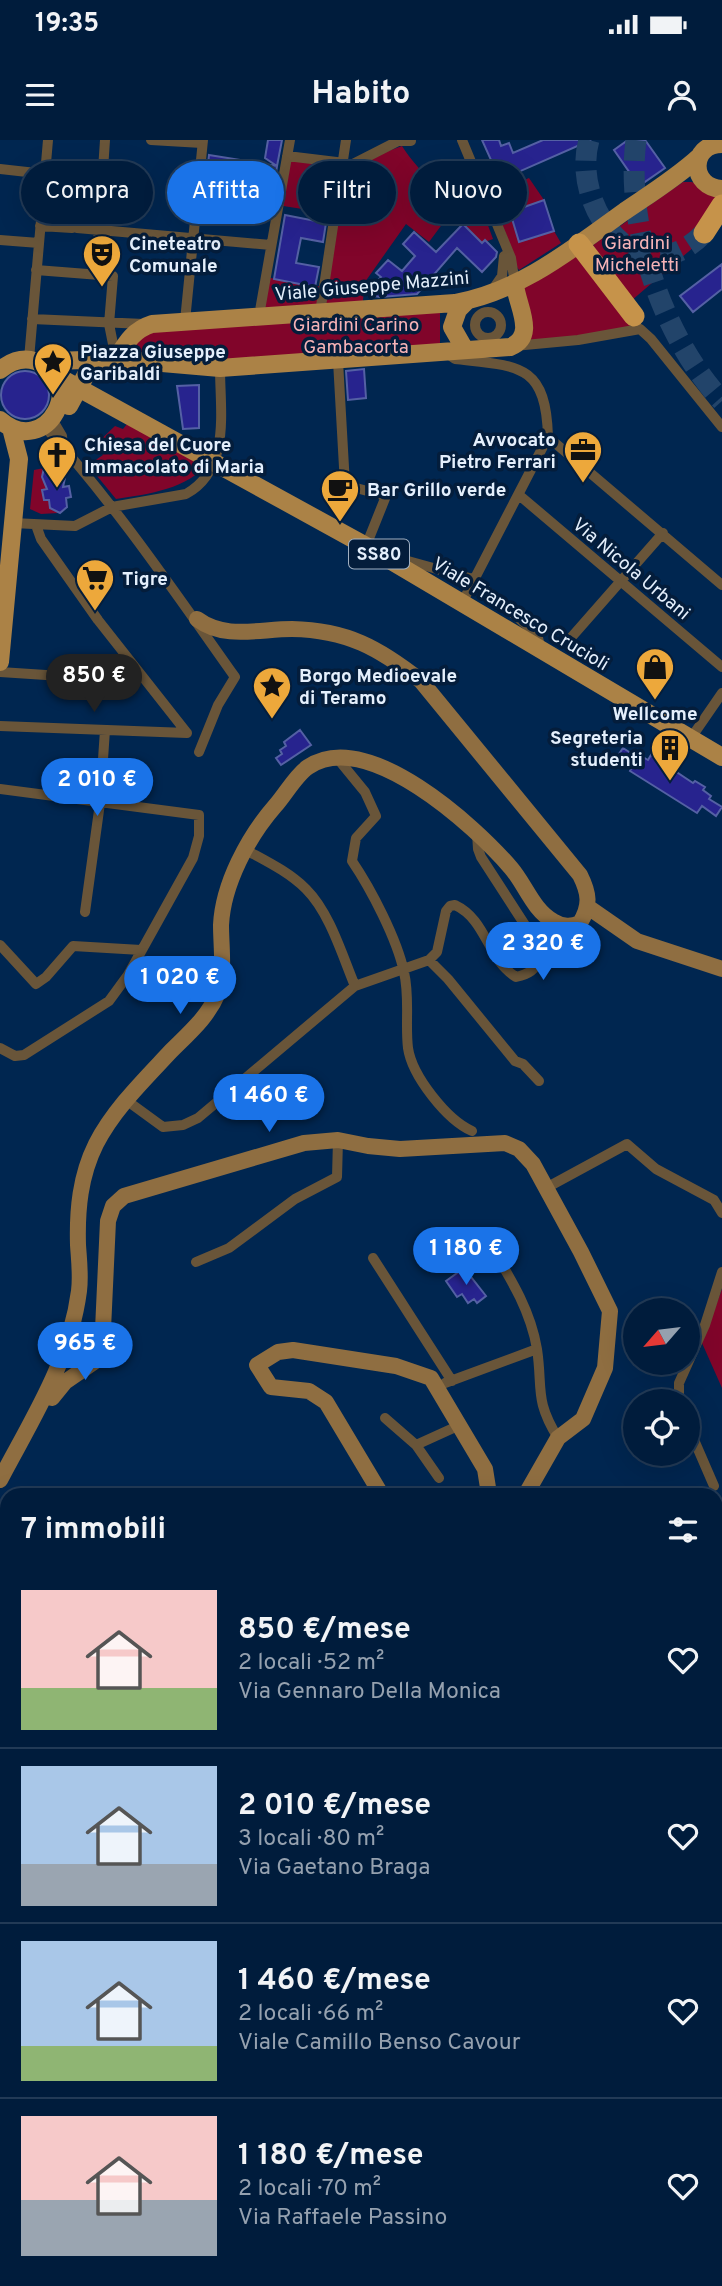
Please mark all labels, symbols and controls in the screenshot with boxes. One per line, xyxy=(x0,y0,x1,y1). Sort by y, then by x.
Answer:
text: 19:35 xyxy=(35,8,99,41)
text: Habito xyxy=(312,75,411,115)
icon: menu xyxy=(21,76,59,114)
icon: person xyxy=(663,76,701,114)
chip: Compra xyxy=(21,161,153,224)
chip: Affitta xyxy=(167,161,284,224)
chip: Filtri xyxy=(298,161,396,224)
chip: Nuovo xyxy=(410,161,527,224)
park label: Giardini Micheletti xyxy=(595,232,679,278)
theatre icon: Cineteatro Comunale xyxy=(81,233,123,288)
place label: Cineteatro Comunale xyxy=(129,233,221,279)
street label: Viale Giuseppe Mazzini xyxy=(274,267,470,307)
park label: Giardini Carino Gambacorta xyxy=(293,314,419,360)
place icon: Piazza Giuseppe Garibaldi xyxy=(32,341,74,396)
place label: Piazza Giuseppe Garibaldi xyxy=(80,341,226,387)
place label: Avvocato Pietro Ferrari xyxy=(439,429,556,475)
office icon: Avvocato Pietro Ferrari xyxy=(562,429,604,484)
church icon: Chiesa del Cuore Immacolato di Maria xyxy=(36,434,78,489)
place label: Chiesa del Cuore Immacolato di Maria xyxy=(84,434,264,480)
cafe icon: Bar Grillo verde xyxy=(319,468,361,523)
place label: Bar Grillo verde xyxy=(367,479,506,503)
street label: Via Nicola Urbani xyxy=(567,513,695,626)
road number: SS80 xyxy=(349,540,409,568)
street label: Viale Francesco Crucioli xyxy=(427,552,613,677)
supermarket icon: Tigre xyxy=(74,557,116,612)
place label: Tigre xyxy=(122,568,168,592)
shop icon: Wellcome xyxy=(634,646,676,701)
pin: 850 € xyxy=(45,654,143,714)
text: 850 € xyxy=(62,662,126,691)
place icon: Borgo Medioevale di Teramo xyxy=(251,665,293,720)
place label: Borgo Medioevale di Teramo xyxy=(299,665,457,711)
place label: Wellcome xyxy=(612,703,698,727)
place label: Segreteria studenti xyxy=(550,727,643,773)
building icon: Segreteria studenti xyxy=(649,727,691,782)
pin: 2 010 € xyxy=(32,758,162,818)
text: 2 010 € xyxy=(57,766,137,795)
pin: 2 320 € xyxy=(478,922,608,982)
text: 2 320 € xyxy=(502,930,584,959)
pin: 1 020 € xyxy=(115,956,245,1016)
text: 1 020 € xyxy=(140,964,220,993)
pin: 1 460 € xyxy=(204,1074,334,1134)
text: 1 460 € xyxy=(229,1082,309,1111)
pin: 1 180 € xyxy=(401,1228,531,1287)
text: 1 180 € xyxy=(429,1235,503,1264)
north arrow xyxy=(623,1298,700,1376)
map controls xyxy=(623,1298,700,1466)
pin: 965 € xyxy=(36,1322,134,1382)
text: 965 € xyxy=(54,1330,116,1359)
button: locate xyxy=(623,1389,700,1466)
icon: filters xyxy=(664,1511,702,1549)
text: 7 immobili xyxy=(21,1512,166,1549)
text: 850 €/mese xyxy=(238,1612,411,1649)
icon: home xyxy=(77,1618,161,1702)
icon: heart xyxy=(664,1641,702,1679)
text: 2 locali · 52 m² xyxy=(238,1649,384,1678)
text: Via Gennaro Della Monica xyxy=(238,1678,501,1707)
text: 2 010 €/mese xyxy=(238,1788,431,1825)
icon: home xyxy=(77,1794,161,1878)
icon: heart xyxy=(664,1817,702,1855)
text: 3 locali · 80 m² xyxy=(238,1825,384,1854)
text: Via Gaetano Braga xyxy=(238,1854,430,1883)
text: 1 460 €/mese xyxy=(238,1963,431,2000)
icon: home xyxy=(77,1969,161,2053)
icon: heart xyxy=(664,1992,702,2030)
text: 2 locali · 66 m² xyxy=(238,2000,383,2029)
text: Viale Camillo Benso Cavour xyxy=(238,2029,521,2058)
text: 1 180 €/mese xyxy=(238,2138,423,2175)
icon: home xyxy=(77,2144,161,2228)
icon: heart xyxy=(664,2167,702,2205)
text: 2 locali · 70 m² xyxy=(238,2175,381,2204)
text: Via Raffaele Passino xyxy=(238,2204,447,2233)

